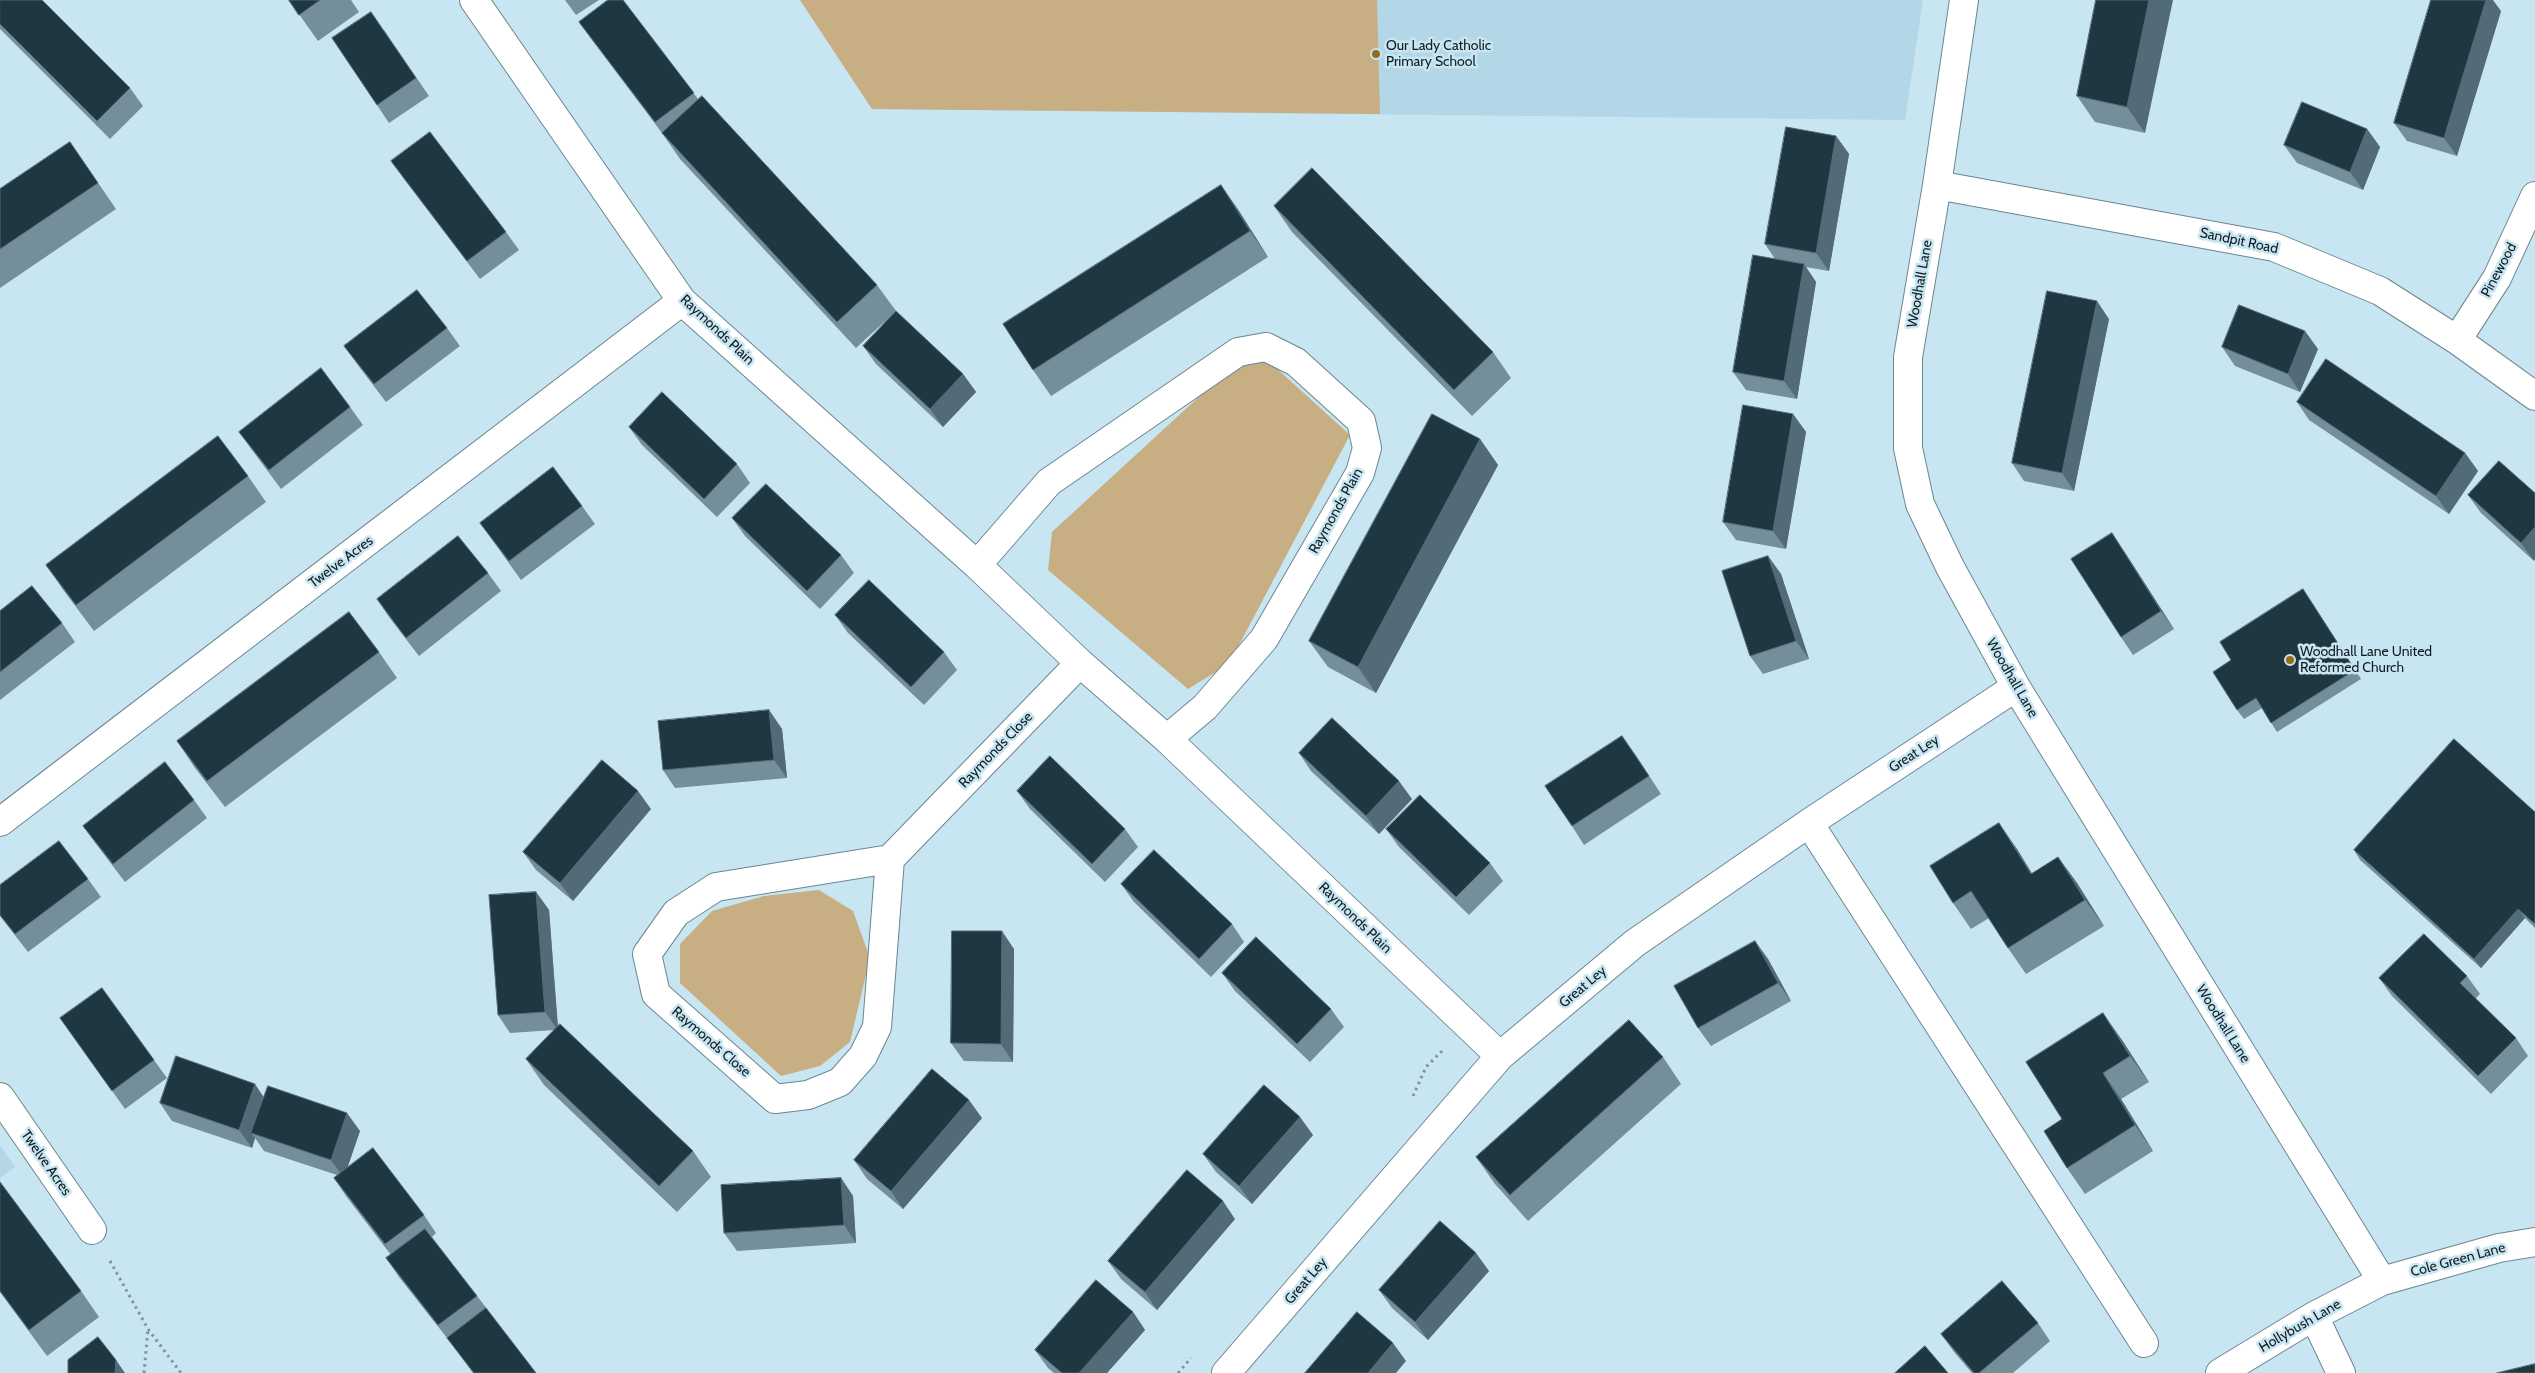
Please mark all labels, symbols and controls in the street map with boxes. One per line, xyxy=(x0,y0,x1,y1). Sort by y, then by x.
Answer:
place label: Our Lady Catholic Primary School xyxy=(1386,38,1491,70)
marker: Our Lady Catholic Primary School xyxy=(1370,48,1382,60)
street label: Sandpit Road xyxy=(2198,225,2280,257)
street label: Woodhall Lane xyxy=(1904,239,1936,329)
street label: Pinewood xyxy=(2478,240,2520,300)
street label: Raymonds Plain xyxy=(676,291,758,369)
street label: Raymonds Plain xyxy=(1306,465,1366,557)
street label: Twelve Acres xyxy=(306,532,376,592)
street label: Woodhall Lane xyxy=(1983,635,2041,721)
place label: Woodhall Lane United Reformed Church xyxy=(2300,644,2432,676)
marker: Woodhall Lane United Reformed Church xyxy=(2284,654,2296,666)
street label: Raymonds Close xyxy=(956,709,1036,791)
street label: Great Ley xyxy=(1886,732,1942,776)
street label: Raymonds Plain xyxy=(1315,879,1395,957)
street label: Great Ley xyxy=(1556,962,1610,1012)
street label: Woodhall Lane xyxy=(2192,982,2254,1066)
street label: Raymonds Close xyxy=(668,1003,754,1081)
street label: Twelve Acres xyxy=(17,1127,75,1199)
street label: Cole Green Lane xyxy=(2409,1239,2507,1281)
street label: Great Ley xyxy=(1281,1254,1331,1308)
street label: Hollybush Lane xyxy=(2256,1296,2344,1356)

